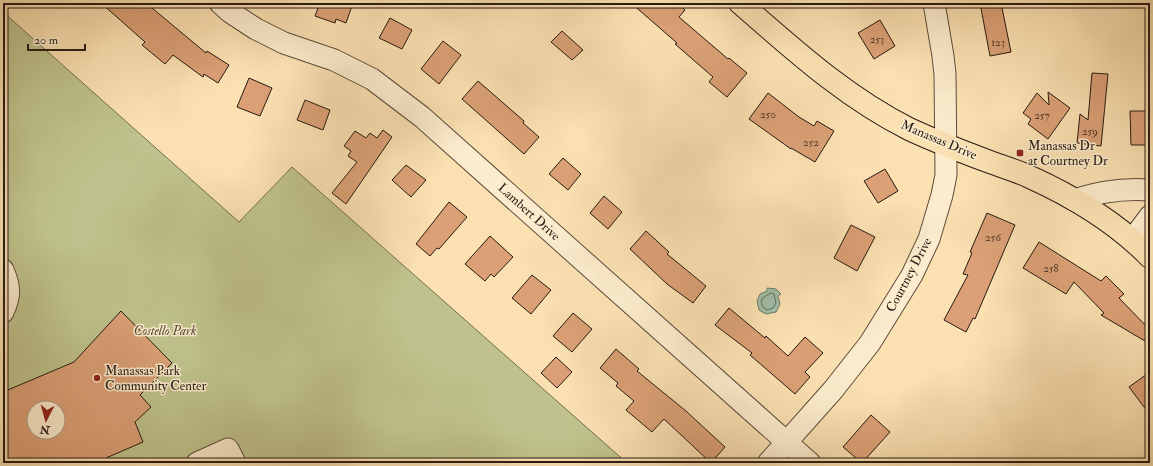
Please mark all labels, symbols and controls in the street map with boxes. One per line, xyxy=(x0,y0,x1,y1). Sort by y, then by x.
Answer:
scale bar xyxy=(28,26,85,52)
text: 20 m xyxy=(34,33,59,48)
house number: 253 xyxy=(870,33,884,46)
house number: 123 xyxy=(991,36,1005,49)
house number: 250 xyxy=(760,108,776,121)
house number: 257 xyxy=(1034,109,1050,122)
street label: Manassas Drive xyxy=(899,117,980,163)
house number: 259 xyxy=(1082,125,1098,138)
house number: 252 xyxy=(803,136,819,149)
place label: Manassas Dr at Courtney Dr xyxy=(1028,138,1108,170)
marker: Manassas Dr at Courtney Dr xyxy=(1015,148,1025,158)
street label: Lambert Drive xyxy=(495,180,564,244)
house number: 256 xyxy=(985,231,1002,244)
street label: Courtney Drive xyxy=(883,235,936,315)
house number: 258 xyxy=(1043,262,1059,275)
park label: Costello Park xyxy=(134,323,196,339)
place label: Manassas Park Community Center xyxy=(105,363,207,395)
marker: Manassas Park Community Center xyxy=(92,373,102,383)
north arrow xyxy=(26,400,66,440)
text: N xyxy=(38,422,52,437)

